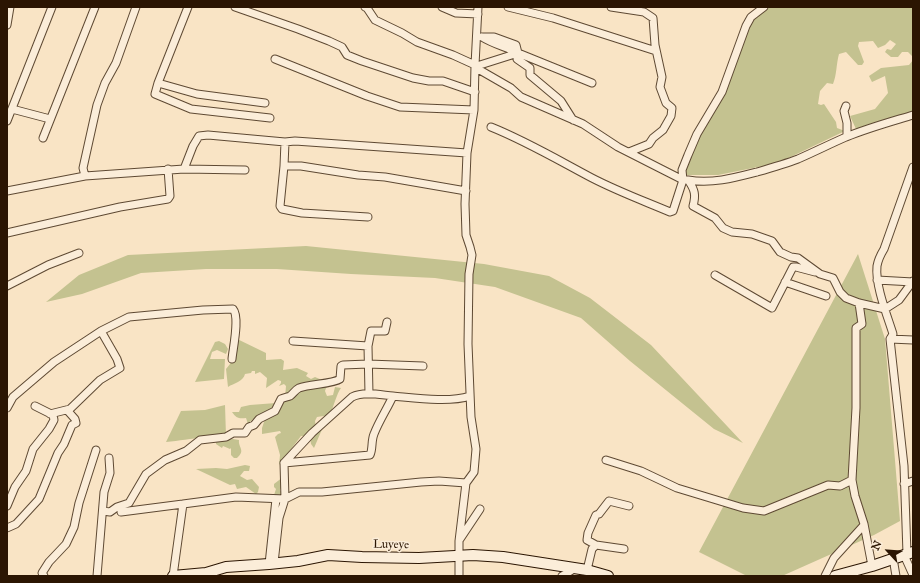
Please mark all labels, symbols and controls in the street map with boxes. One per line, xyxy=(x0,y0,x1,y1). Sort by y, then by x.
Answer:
north arrow xyxy=(868,531,908,571)
street label: Luyeye xyxy=(373,537,409,553)
text: N xyxy=(869,538,885,553)

